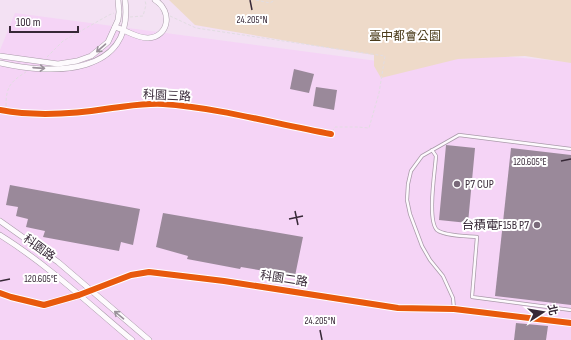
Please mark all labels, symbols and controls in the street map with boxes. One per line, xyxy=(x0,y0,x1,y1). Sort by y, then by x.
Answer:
scale bar xyxy=(10,8,78,34)
text: 24.205°N xyxy=(236,14,268,26)
text: 100 m xyxy=(16,15,41,30)
park label: 臺中都會公園 xyxy=(369,29,441,44)
one-way arrow xyxy=(96,43,107,52)
one-way arrow xyxy=(32,65,45,72)
street label: 科園三路 xyxy=(143,87,191,105)
text: 120.605°E xyxy=(513,156,547,168)
place label: P7 CUP xyxy=(465,177,494,192)
marker: P7 CUP xyxy=(452,179,462,189)
place label: 台積電F15B P7 xyxy=(462,218,529,233)
marker: 台積電F15B P7 xyxy=(532,220,542,230)
street label: 科園路 xyxy=(20,231,58,265)
street label: 科園二路 xyxy=(259,268,309,290)
text: 120.605°E xyxy=(24,273,58,285)
north arrow xyxy=(523,292,563,332)
text: 北 xyxy=(545,303,560,317)
one-way arrow xyxy=(114,310,125,319)
text: 24.205°N xyxy=(304,315,336,327)

